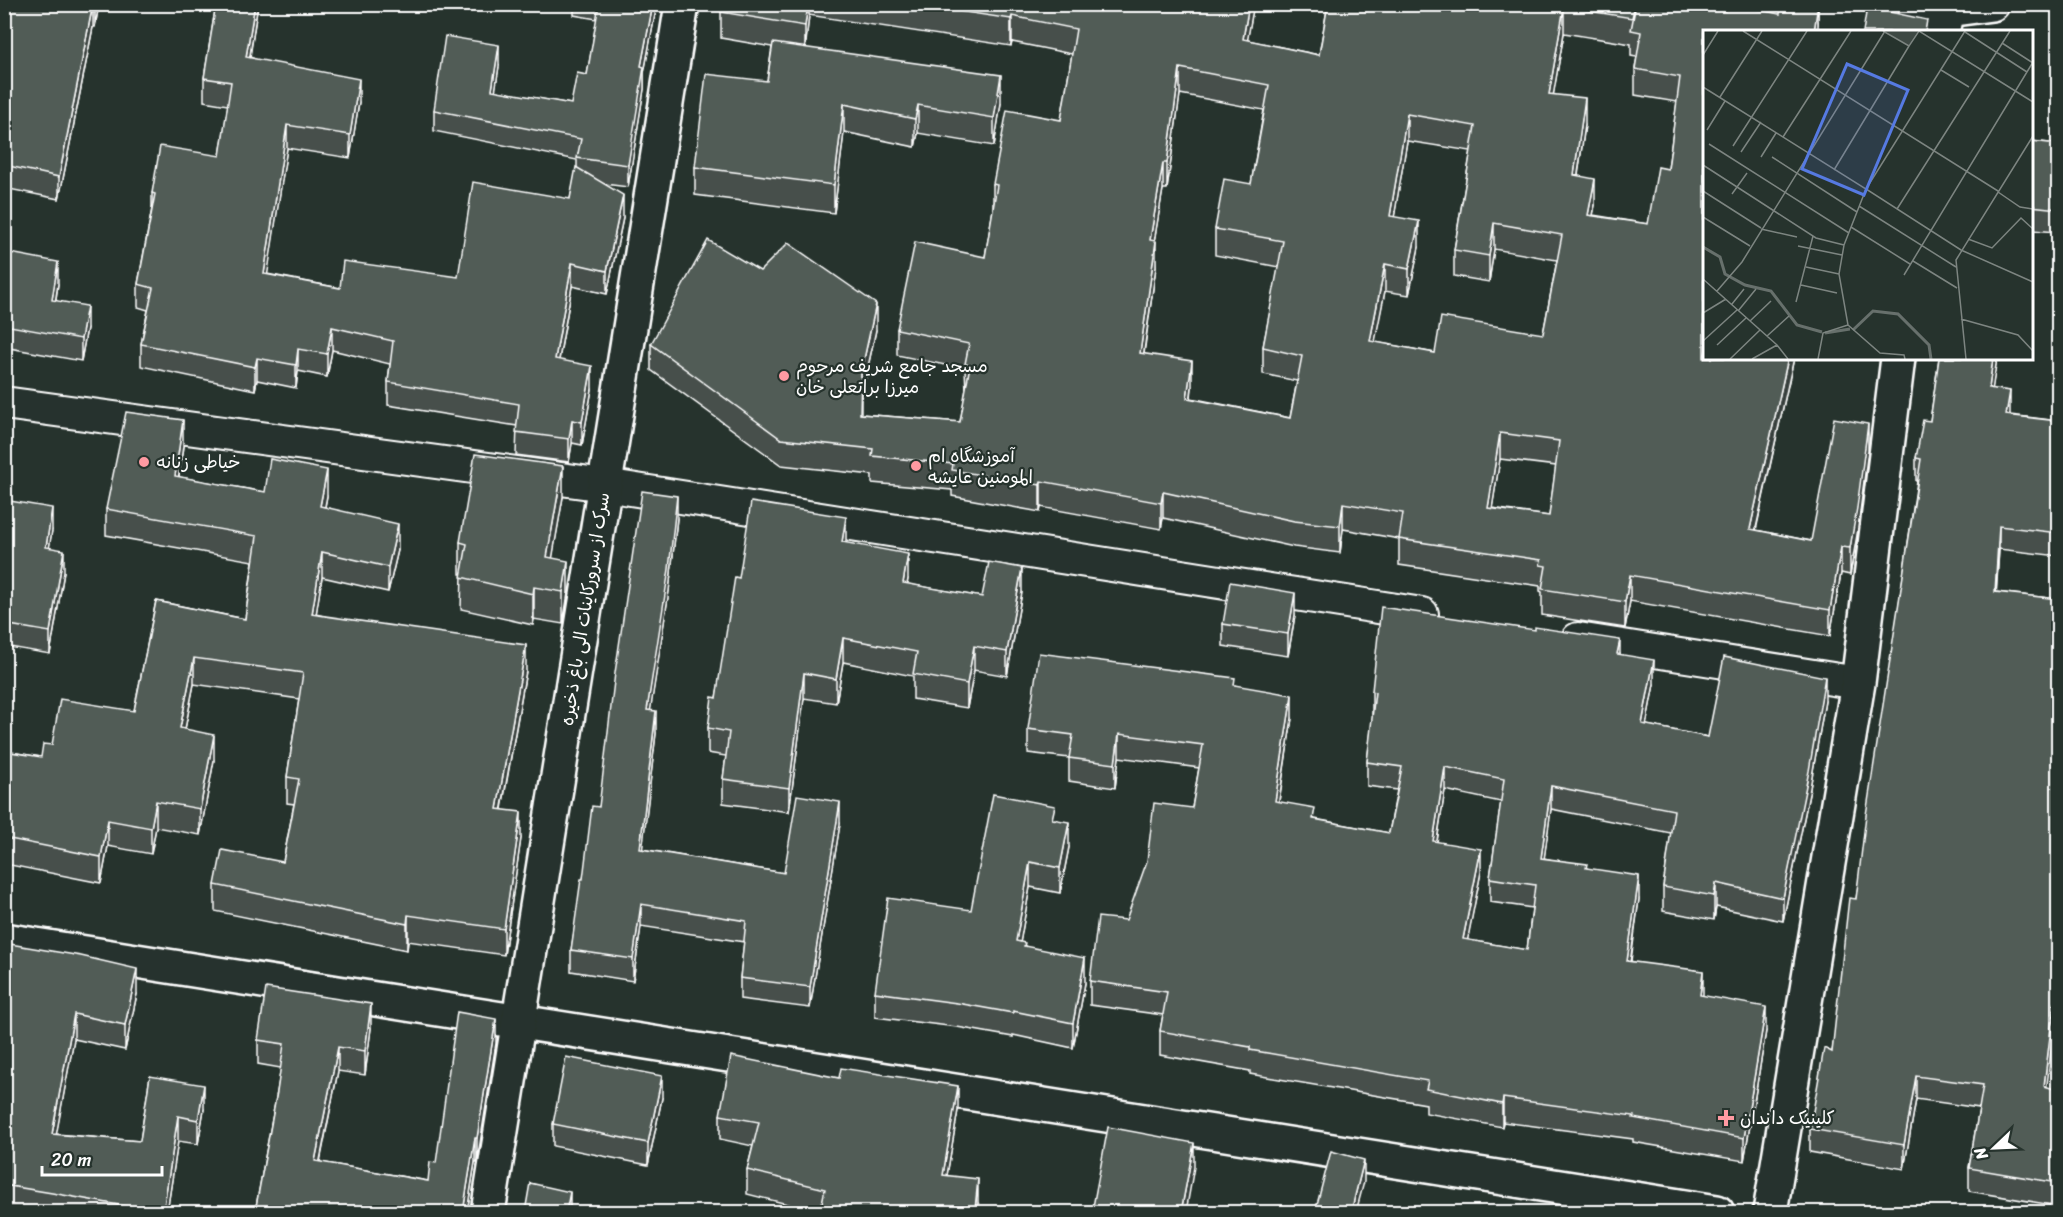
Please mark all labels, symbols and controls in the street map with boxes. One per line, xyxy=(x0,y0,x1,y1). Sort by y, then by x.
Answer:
inset map xyxy=(1703,30,2033,360)
place label: مسجد جامع شریف مرحوم میرزا براتعلی خان xyxy=(796,350,988,403)
marker: مسجد جامع شریف مرحوم میرزا براتعلی خان xyxy=(777,369,791,383)
place label: آموزشگاه ام المومنین عایشه xyxy=(928,440,1033,493)
place label: خیاطی زنانه xyxy=(156,446,240,478)
marker: خیاطی زنانه xyxy=(137,455,151,469)
marker: آموزشگاه ام المومنین عایشه xyxy=(909,459,923,473)
street label: سرک از سرورکاینات الی باغ ذخیره xyxy=(551,490,619,728)
place label: کلینیک داندان xyxy=(1740,1102,1835,1134)
marker: کلینیک داندان xyxy=(1717,1109,1735,1127)
north arrow xyxy=(1964,1118,2024,1178)
scale bar xyxy=(42,1139,162,1177)
text: N xyxy=(1965,1142,1997,1165)
text: 20 m xyxy=(51,1144,91,1176)

